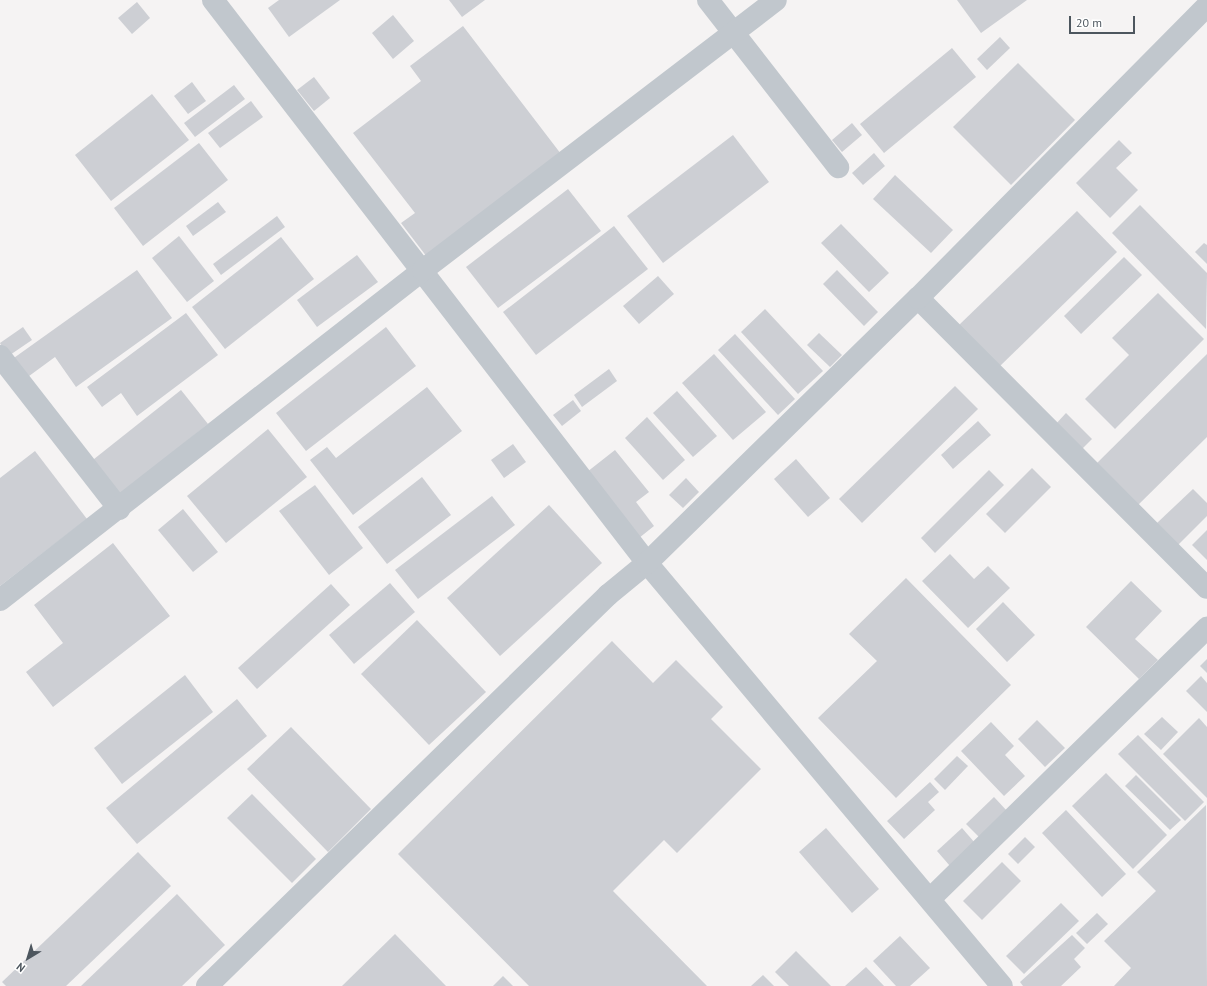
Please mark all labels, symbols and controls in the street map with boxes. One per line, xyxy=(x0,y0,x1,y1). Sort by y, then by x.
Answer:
scale bar xyxy=(1071,8,1137,34)
text: 20 m xyxy=(1076,15,1102,30)
north arrow xyxy=(8,938,48,978)
text: N xyxy=(13,960,28,975)

